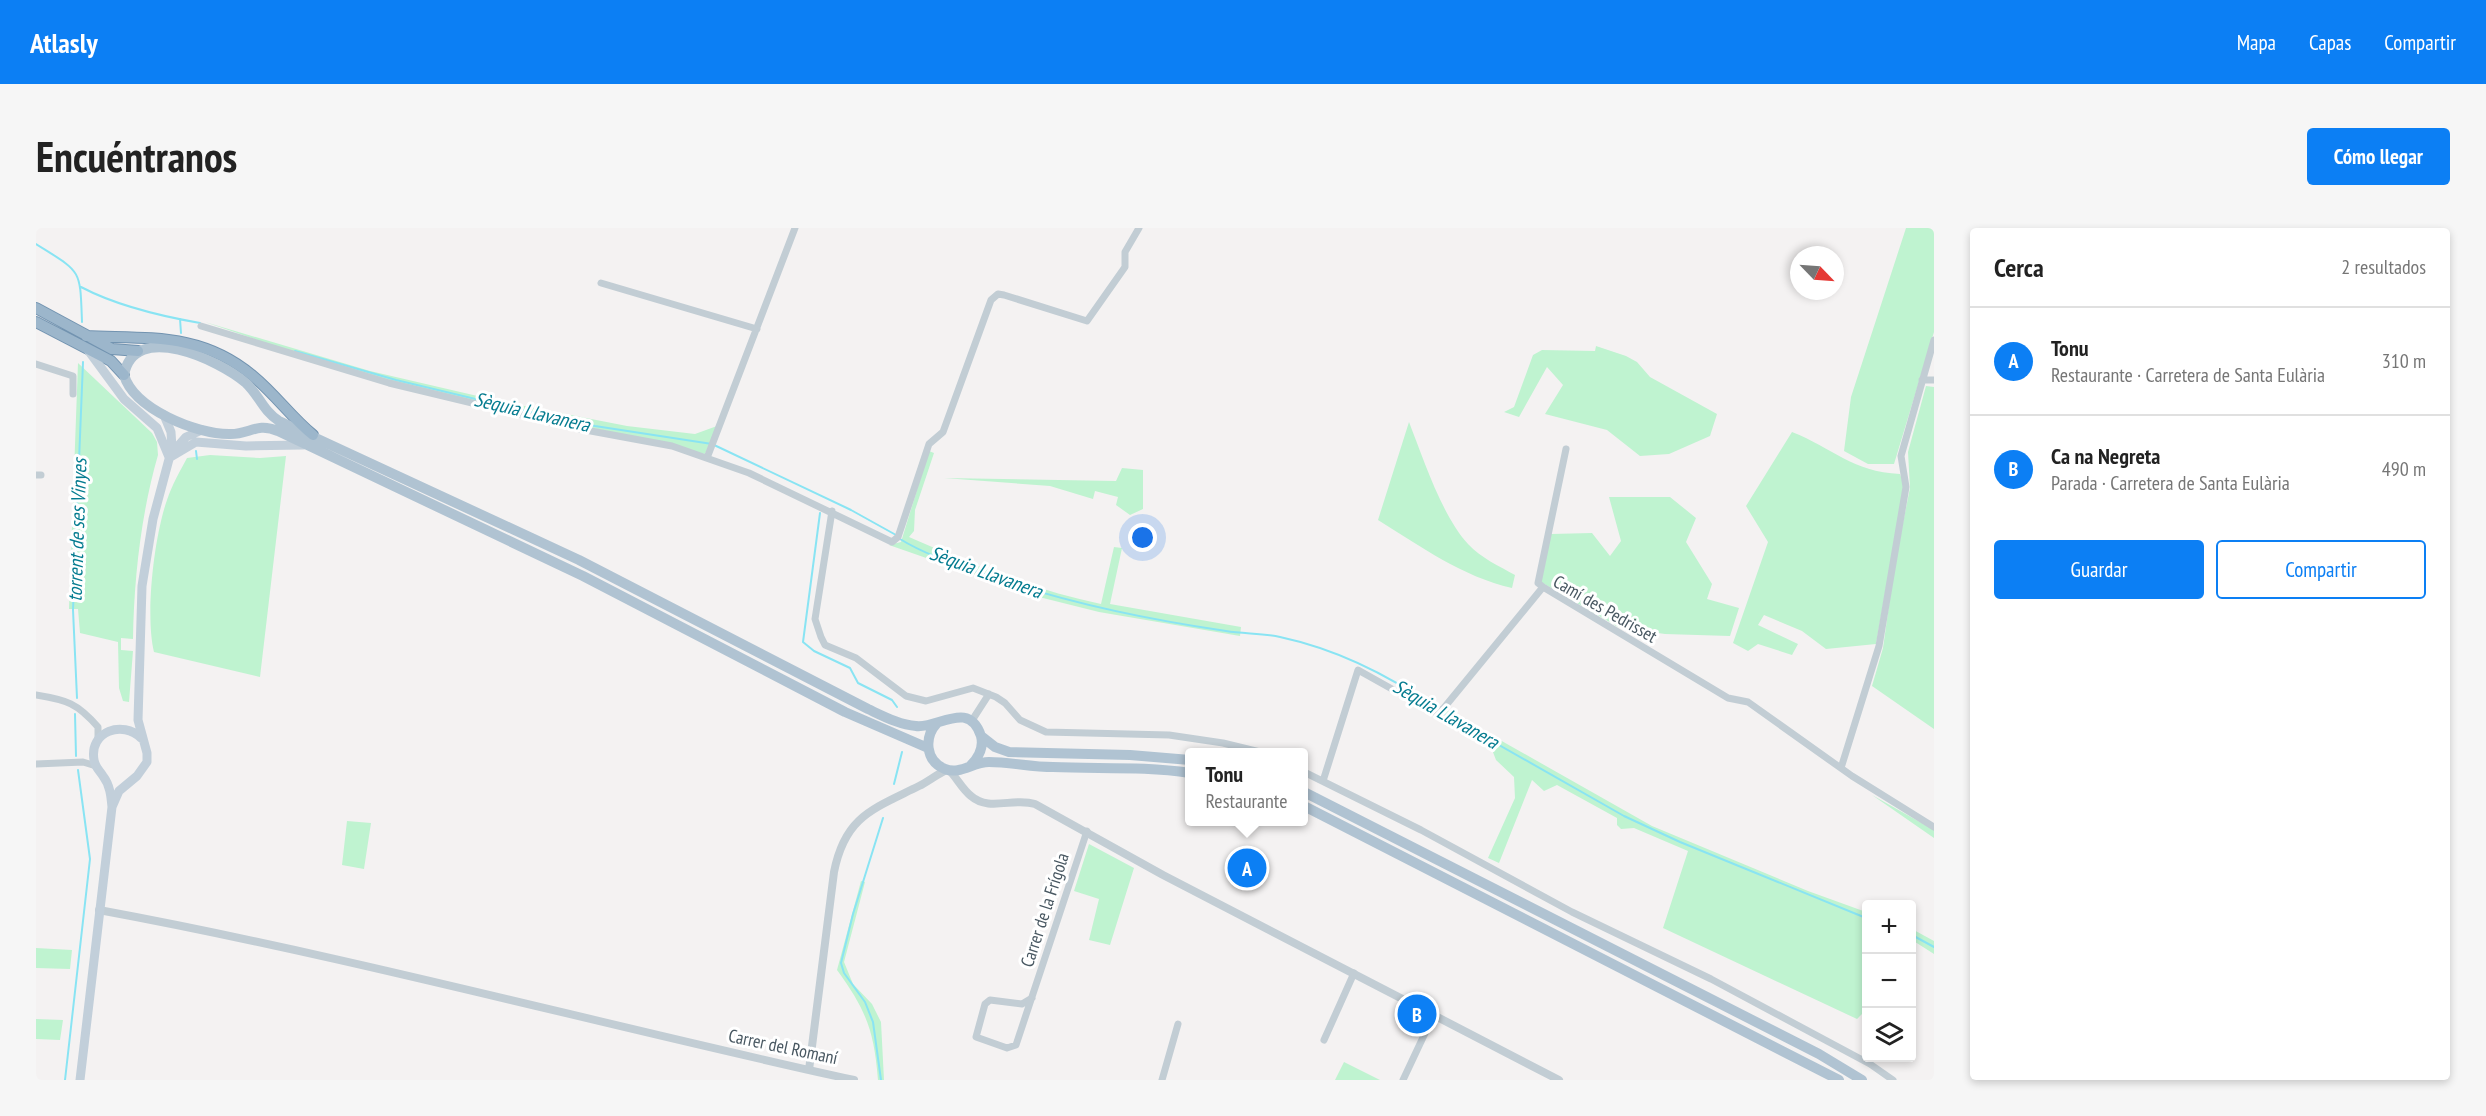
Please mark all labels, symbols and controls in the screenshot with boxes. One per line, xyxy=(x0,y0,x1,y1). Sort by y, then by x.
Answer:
text: Atlasly xyxy=(30,24,98,61)
text: Mapa xyxy=(2237,29,2276,56)
text: Capas xyxy=(2309,29,2351,56)
text: Compartir xyxy=(2384,29,2456,56)
button: Cómo llegar xyxy=(2307,128,2450,185)
text: Encuéntranos xyxy=(36,129,237,184)
north arrow xyxy=(1790,246,1844,300)
text: Cerca xyxy=(1994,251,2044,284)
text: 2 resultados xyxy=(2341,254,2426,280)
text: Tonu xyxy=(2051,334,2089,362)
text: A xyxy=(2008,348,2019,374)
text: 310 m xyxy=(2382,348,2426,374)
text: Restaurante · Carretera de Santa Eulària xyxy=(2051,362,2325,388)
water label: Sèquia Llavanera xyxy=(472,386,593,438)
text: Ca na Negreta xyxy=(2051,442,2160,470)
water label: torrent de ses Vinyes xyxy=(62,456,93,602)
text: B xyxy=(2009,456,2018,482)
text: 490 m xyxy=(2382,456,2426,482)
text: Parada · Carretera de Santa Eulària xyxy=(2051,470,2290,496)
your location xyxy=(1128,523,1157,552)
water label: Sèquia Llavanera xyxy=(926,540,1047,605)
button: Guardar xyxy=(1994,540,2204,599)
button: Compartir xyxy=(2216,540,2426,599)
street label: Camí des Pedrisset xyxy=(1549,570,1661,648)
water label: Sèquia Llavanera xyxy=(1388,673,1504,755)
popup xyxy=(1185,748,1308,826)
text: Tonu xyxy=(1206,760,1243,788)
text: Restaurante xyxy=(1206,788,1287,814)
pin: A xyxy=(1228,846,1266,890)
street label: Carrer de la Frígola xyxy=(1015,850,1074,970)
map controls xyxy=(1862,900,1916,1062)
button: + xyxy=(1862,900,1916,954)
button: − xyxy=(1862,954,1916,1008)
pin: B xyxy=(1398,992,1436,1036)
button: layers xyxy=(1862,1008,1916,1062)
street label: Carrer del Romaní xyxy=(726,1024,840,1069)

